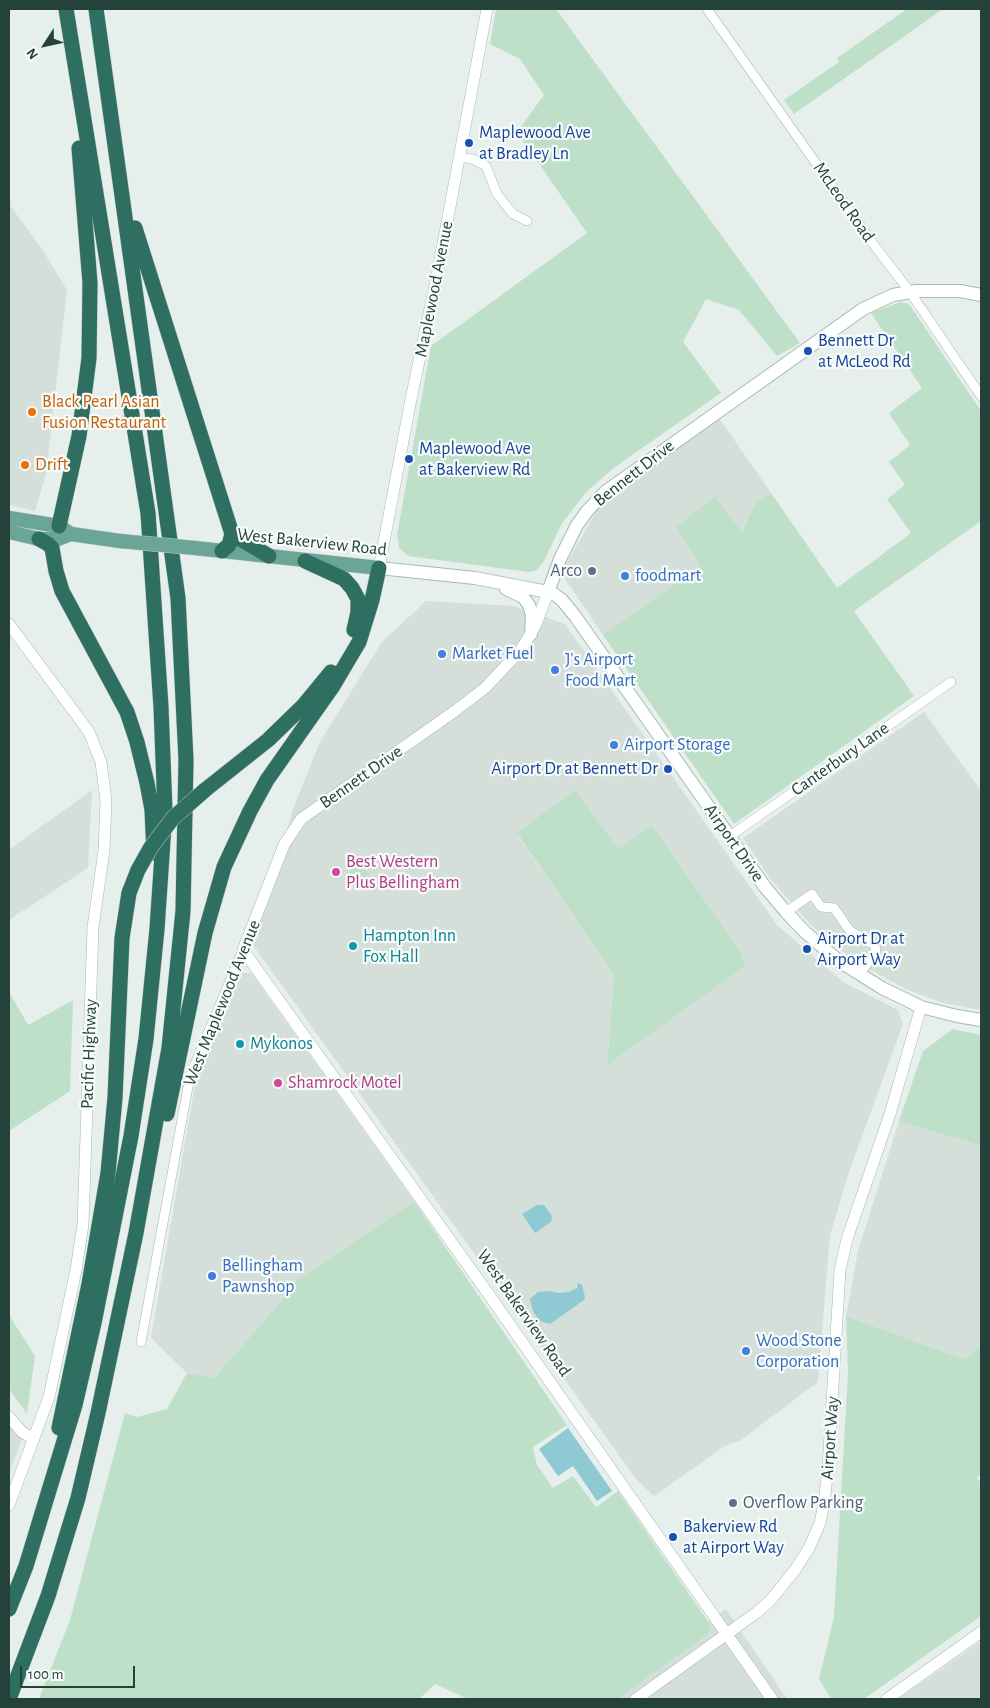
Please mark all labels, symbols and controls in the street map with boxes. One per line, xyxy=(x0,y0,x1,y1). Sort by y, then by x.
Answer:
north arrow xyxy=(20,20,70,70)
text: N xyxy=(24,46,41,62)
place label: Maplewood Ave at Bradley Ln xyxy=(479,122,591,164)
marker: Maplewood Ave at Bradley Ln xyxy=(463,137,475,149)
street label: McLeod Road xyxy=(809,158,879,246)
street label: Maplewood Avenue xyxy=(410,219,458,359)
place label: Bennett Dr at McLeod Rd xyxy=(818,330,911,372)
marker: Bennett Dr at McLeod Rd xyxy=(802,345,814,357)
place label: Black Pearl Asian Fusion Restaurant xyxy=(42,391,166,434)
marker: Black Pearl Asian Fusion Restaurant xyxy=(26,406,38,418)
street label: Bennett Drive xyxy=(589,435,679,511)
place label: Maplewood Ave at Bakerview Rd xyxy=(419,438,531,480)
marker: Maplewood Ave at Bakerview Rd xyxy=(403,453,415,465)
place label: Drift xyxy=(35,454,68,476)
marker: Drift xyxy=(19,459,31,471)
street label: West Bakerview Road xyxy=(236,523,388,561)
place label: Arco xyxy=(550,560,582,582)
marker: Arco xyxy=(586,565,598,577)
place label: foodmart xyxy=(635,565,701,587)
marker: foodmart xyxy=(619,570,631,582)
place label: Market Fuel xyxy=(452,643,534,665)
marker: Market Fuel xyxy=(436,648,448,660)
place label: J's Airport Food Mart xyxy=(565,649,636,692)
marker: J's Airport Food Mart xyxy=(549,664,561,676)
street label: Canterbury Lane xyxy=(787,717,893,801)
place label: Airport Storage xyxy=(624,734,731,756)
marker: Airport Storage xyxy=(608,739,620,751)
street label: Bennett Drive xyxy=(315,741,407,813)
place label: Airport Dr at Bennett Dr xyxy=(491,758,658,780)
marker: Airport Dr at Bennett Dr xyxy=(662,763,674,775)
street label: Airport Drive xyxy=(699,800,769,886)
place label: Best Western Plus Bellingham xyxy=(346,851,460,894)
marker: Best Western Plus Bellingham xyxy=(330,866,342,878)
street label: West Maplewood Avenue xyxy=(179,917,265,1089)
place label: Hampton Inn Fox Hall xyxy=(363,925,456,968)
place label: Airport Dr at Airport Way xyxy=(817,928,904,971)
marker: Hampton Inn Fox Hall xyxy=(347,940,359,952)
marker: Airport Dr at Airport Way xyxy=(801,943,813,955)
street label: Pacific Highway xyxy=(76,998,102,1110)
place label: Mykonos xyxy=(250,1033,313,1055)
marker: Mykonos xyxy=(234,1038,246,1050)
place label: Shamrock Motel xyxy=(288,1072,402,1094)
marker: Shamrock Motel xyxy=(272,1077,284,1089)
street label: West Bakerview Road xyxy=(472,1245,576,1381)
place label: Bellingham Pawnshop xyxy=(222,1255,303,1298)
marker: Bellingham Pawnshop xyxy=(206,1270,218,1282)
place label: Wood Stone Corporation xyxy=(756,1330,841,1372)
marker: Wood Stone Corporation xyxy=(740,1345,752,1357)
street label: Airport Way xyxy=(816,1395,844,1481)
place label: Overflow Parking xyxy=(743,1492,863,1514)
marker: Overflow Parking xyxy=(727,1497,739,1509)
place label: Bakerview Rd at Airport Way xyxy=(683,1516,784,1558)
marker: Bakerview Rd at Airport Way xyxy=(667,1531,679,1543)
scale bar xyxy=(22,1656,138,1688)
text: 100 m xyxy=(28,1667,63,1682)

